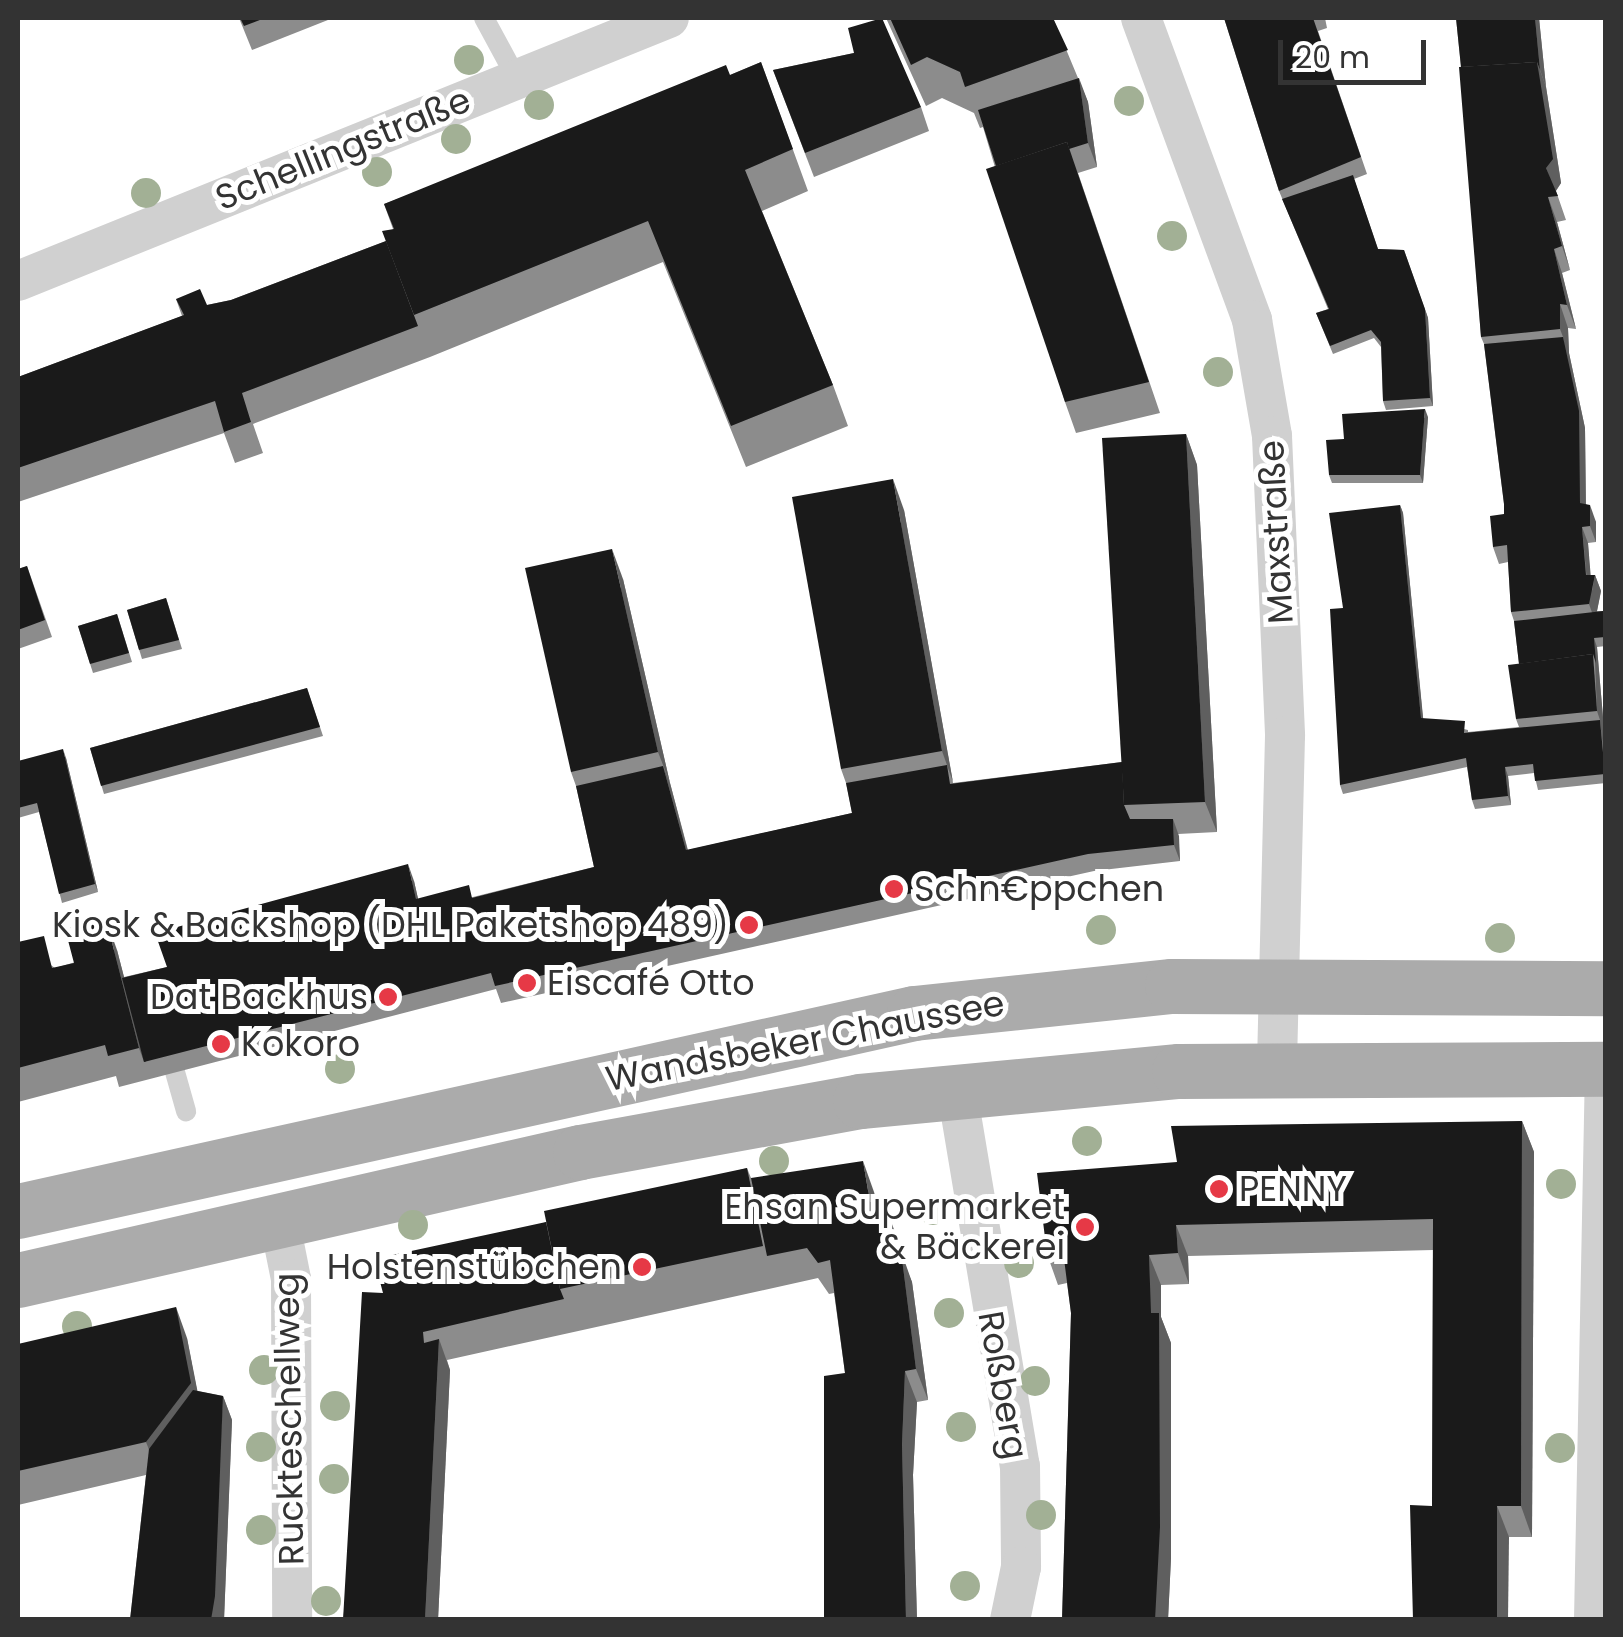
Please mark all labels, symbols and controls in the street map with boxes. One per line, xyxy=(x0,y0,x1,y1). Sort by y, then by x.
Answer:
scale bar xyxy=(1283,20,1430,82)
text: 20 m xyxy=(1295,36,1370,79)
street label: Schellingstraße xyxy=(209,79,477,219)
street label: Maxstraße xyxy=(1250,439,1302,625)
place label: Schn€ppchen xyxy=(914,868,1164,910)
marker: Schn€ppchen xyxy=(883,878,905,900)
place label: Kiosk & Backshop (DHL Paketshop 489) xyxy=(52,904,729,946)
marker: Kiosk & Backshop (DHL Paketshop 489) xyxy=(738,914,760,936)
place label: Eiscafé Otto xyxy=(547,962,755,1004)
marker: Eiscafé Otto xyxy=(516,972,538,994)
place label: Dat Backhus xyxy=(150,976,368,1018)
street label: Wandsbeker Chaussee xyxy=(602,982,1008,1100)
marker: Dat Backhus xyxy=(377,986,399,1008)
place label: Kokoro xyxy=(241,1023,360,1065)
marker: Kokoro xyxy=(210,1033,232,1055)
place label: PENNY xyxy=(1239,1168,1347,1210)
marker: PENNY xyxy=(1208,1178,1230,1200)
place label: Ehsan Supermarket & Bäckerei xyxy=(724,1186,1065,1268)
marker: Ehsan Supermarket & Bäckerei xyxy=(1074,1216,1096,1238)
place label: Holstenstübchen xyxy=(327,1246,622,1288)
marker: Holstenstübchen xyxy=(631,1256,653,1278)
street label: Ruckteschellweg xyxy=(265,1273,313,1565)
street label: Roßberg xyxy=(969,1308,1037,1462)

